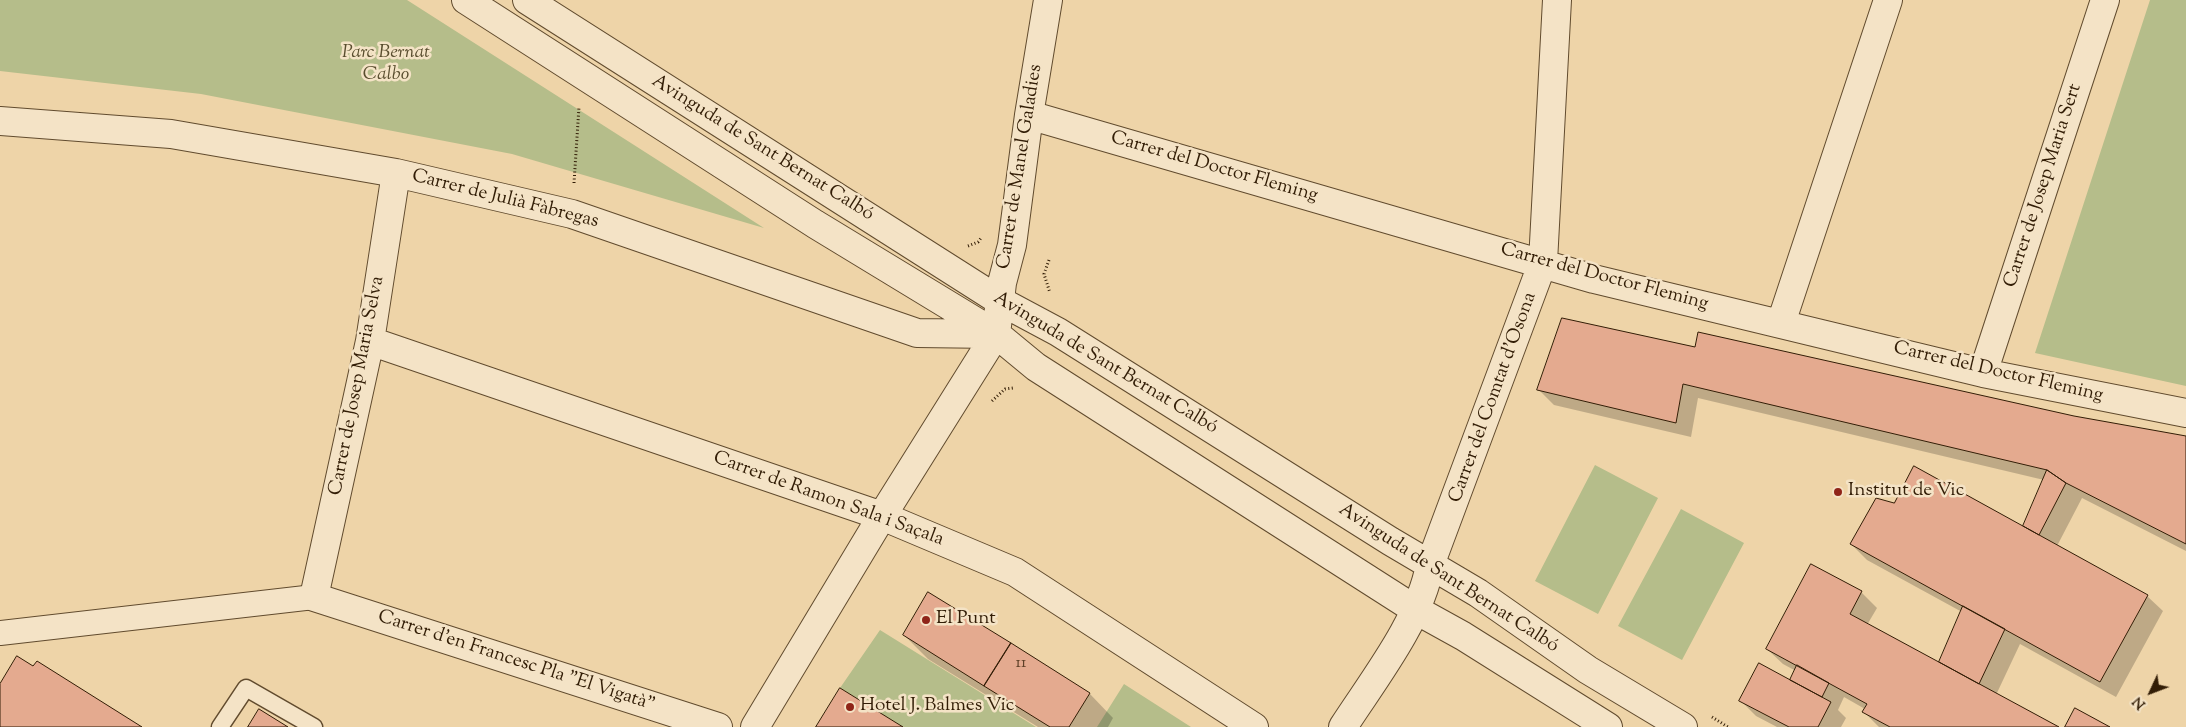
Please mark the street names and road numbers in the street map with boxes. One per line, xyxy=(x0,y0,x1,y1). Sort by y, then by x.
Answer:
street label: Carrer de Manel Galadies xyxy=(994,63,1048,271)
street label: Avinguda de Sant Bernat Calbó xyxy=(647,71,877,227)
street label: Carrer de Josep Maria Sert xyxy=(2000,81,2088,291)
street label: Carrer del Doctor Fleming xyxy=(1108,127,1320,209)
street label: Carrer de Julià Fàbregas xyxy=(409,166,601,234)
street label: Carrer del Doctor Fleming xyxy=(1498,239,1710,317)
street label: Carrer de Josep Maria Selva xyxy=(326,274,390,498)
street label: Avinguda de Sant Bernat Calbó xyxy=(989,288,1221,440)
street label: Carrer del Comtat d'Osona xyxy=(1445,290,1543,506)
street label: Carrer del Doctor Fleming xyxy=(1891,338,2105,408)
street label: Carrer de Ramon Sala i Saçala xyxy=(710,448,946,552)
street label: Avinguda de Sant Bernat Calbó xyxy=(1334,499,1562,659)
street label: Carrer d'en Francesc Pla "El Vigatà" xyxy=(375,606,657,718)

